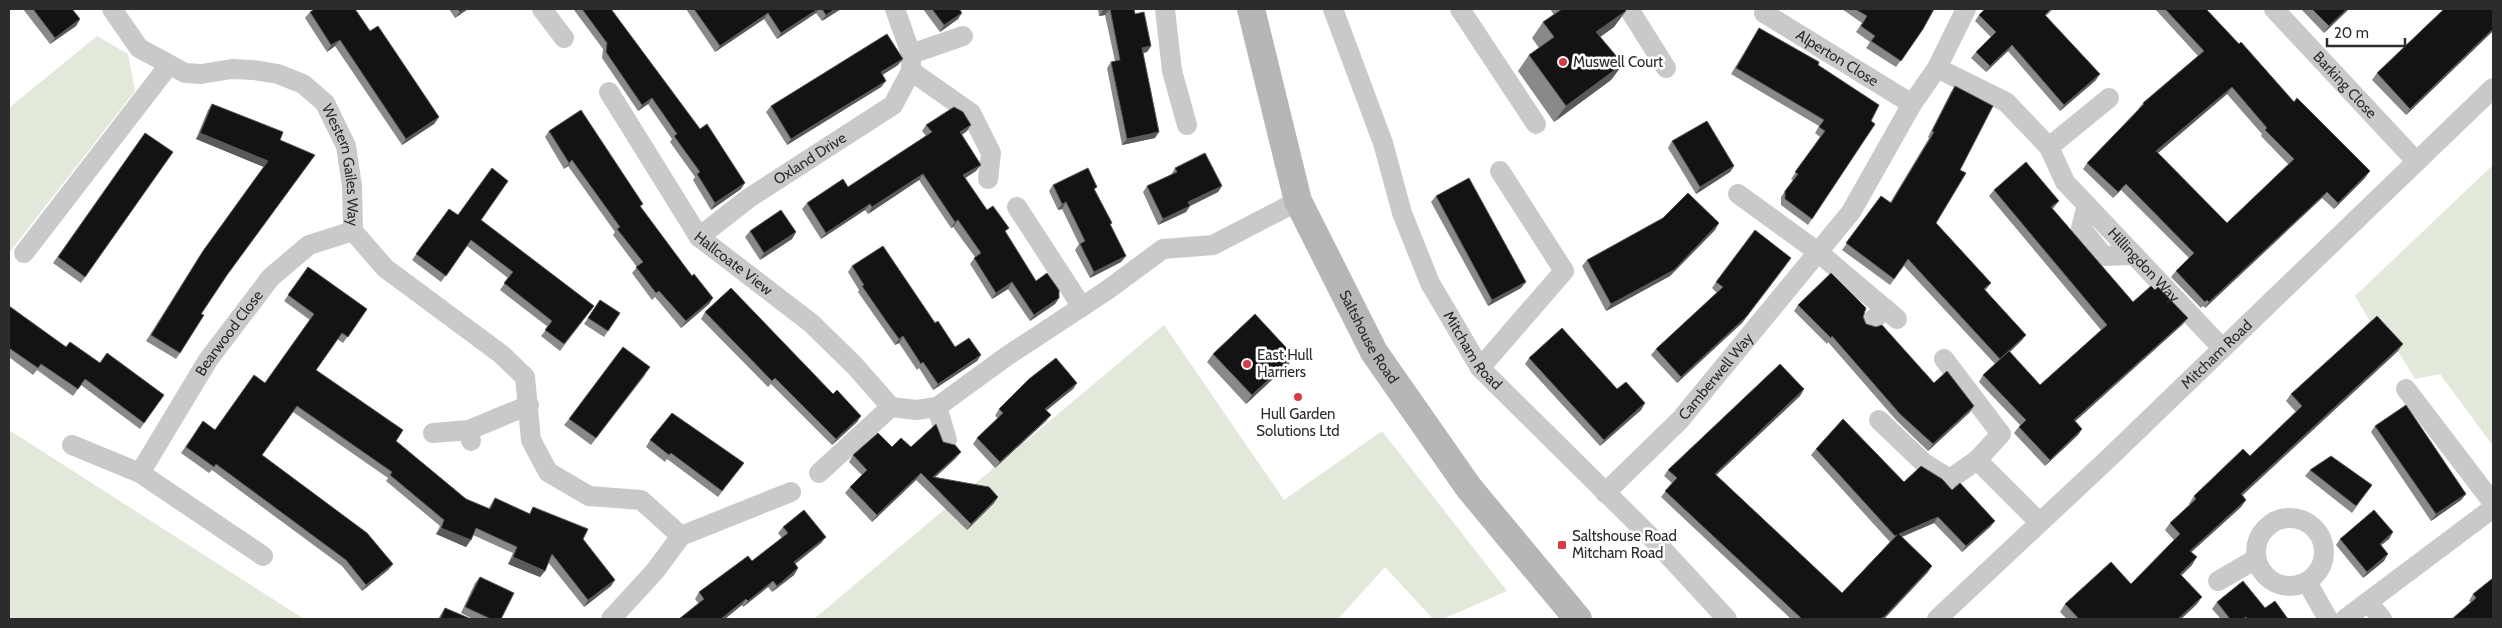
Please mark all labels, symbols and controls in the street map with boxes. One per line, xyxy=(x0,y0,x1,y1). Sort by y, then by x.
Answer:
scale bar xyxy=(2327,15,2404,47)
text: 20 m xyxy=(2334,24,2369,42)
street label: Alperton Close xyxy=(1793,26,1882,90)
street label: Barking Close xyxy=(2309,48,2381,122)
place label: Muswell Court xyxy=(1573,53,1663,71)
marker: Muswell Court xyxy=(1557,56,1569,68)
street label: Western Gailes Way xyxy=(318,101,362,227)
street label: Oxland Drive xyxy=(770,128,850,189)
street label: Hillingdon Way xyxy=(2104,224,2183,307)
street label: Hallcoate View xyxy=(690,228,776,299)
street label: Bearwood Close xyxy=(191,286,267,379)
street label: Saltshouse Road xyxy=(1335,287,1402,387)
street label: Mitcham Road xyxy=(1440,308,1506,393)
street label: Mitcham Road xyxy=(2177,316,2256,393)
street label: Camberwell Way xyxy=(1675,329,1757,424)
place label: East Hull Harriers xyxy=(1257,346,1313,381)
marker: East Hull Harriers xyxy=(1241,358,1253,370)
marker: Hull Garden Solutions Ltd xyxy=(1292,391,1304,403)
place label: Hull Garden Solutions Ltd xyxy=(1256,405,1340,440)
place label: Saltshouse Road Mitcham Road xyxy=(1572,527,1677,562)
marker: Saltshouse Road Mitcham Road xyxy=(1556,539,1568,551)

